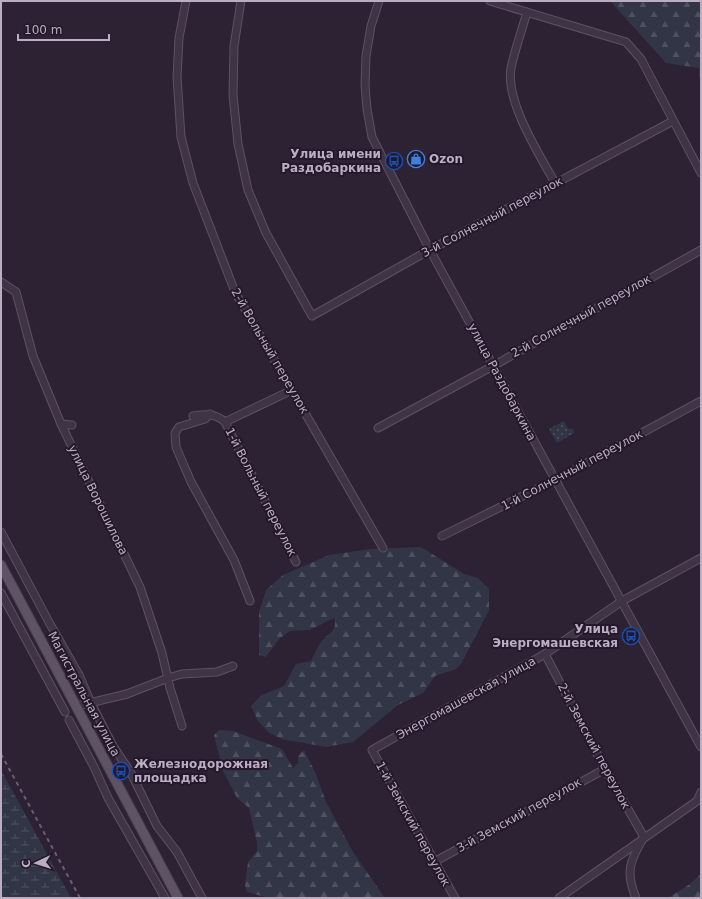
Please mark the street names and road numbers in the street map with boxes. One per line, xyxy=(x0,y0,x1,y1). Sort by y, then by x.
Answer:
street label: 3-й Солнечный переулок xyxy=(419,174,565,260)
street label: 2-й Солнечный переулок xyxy=(509,272,653,360)
street label: 2-й Вольный переулок xyxy=(228,286,312,416)
street label: улица Раздобаркина xyxy=(465,321,539,443)
street label: 1-й Вольный переулок xyxy=(222,425,300,559)
street label: 1-й Солнечный переулок xyxy=(499,427,645,513)
street label: улица Ворошилова xyxy=(65,443,131,557)
street label: Магистральная улица xyxy=(45,629,123,759)
street label: Энергомашевская улица xyxy=(394,654,538,742)
street label: 2-й Земский переулок xyxy=(555,681,633,811)
street label: 1-й Земский переулок xyxy=(373,759,453,889)
street label: 3-й Земский переулок xyxy=(454,775,584,855)

